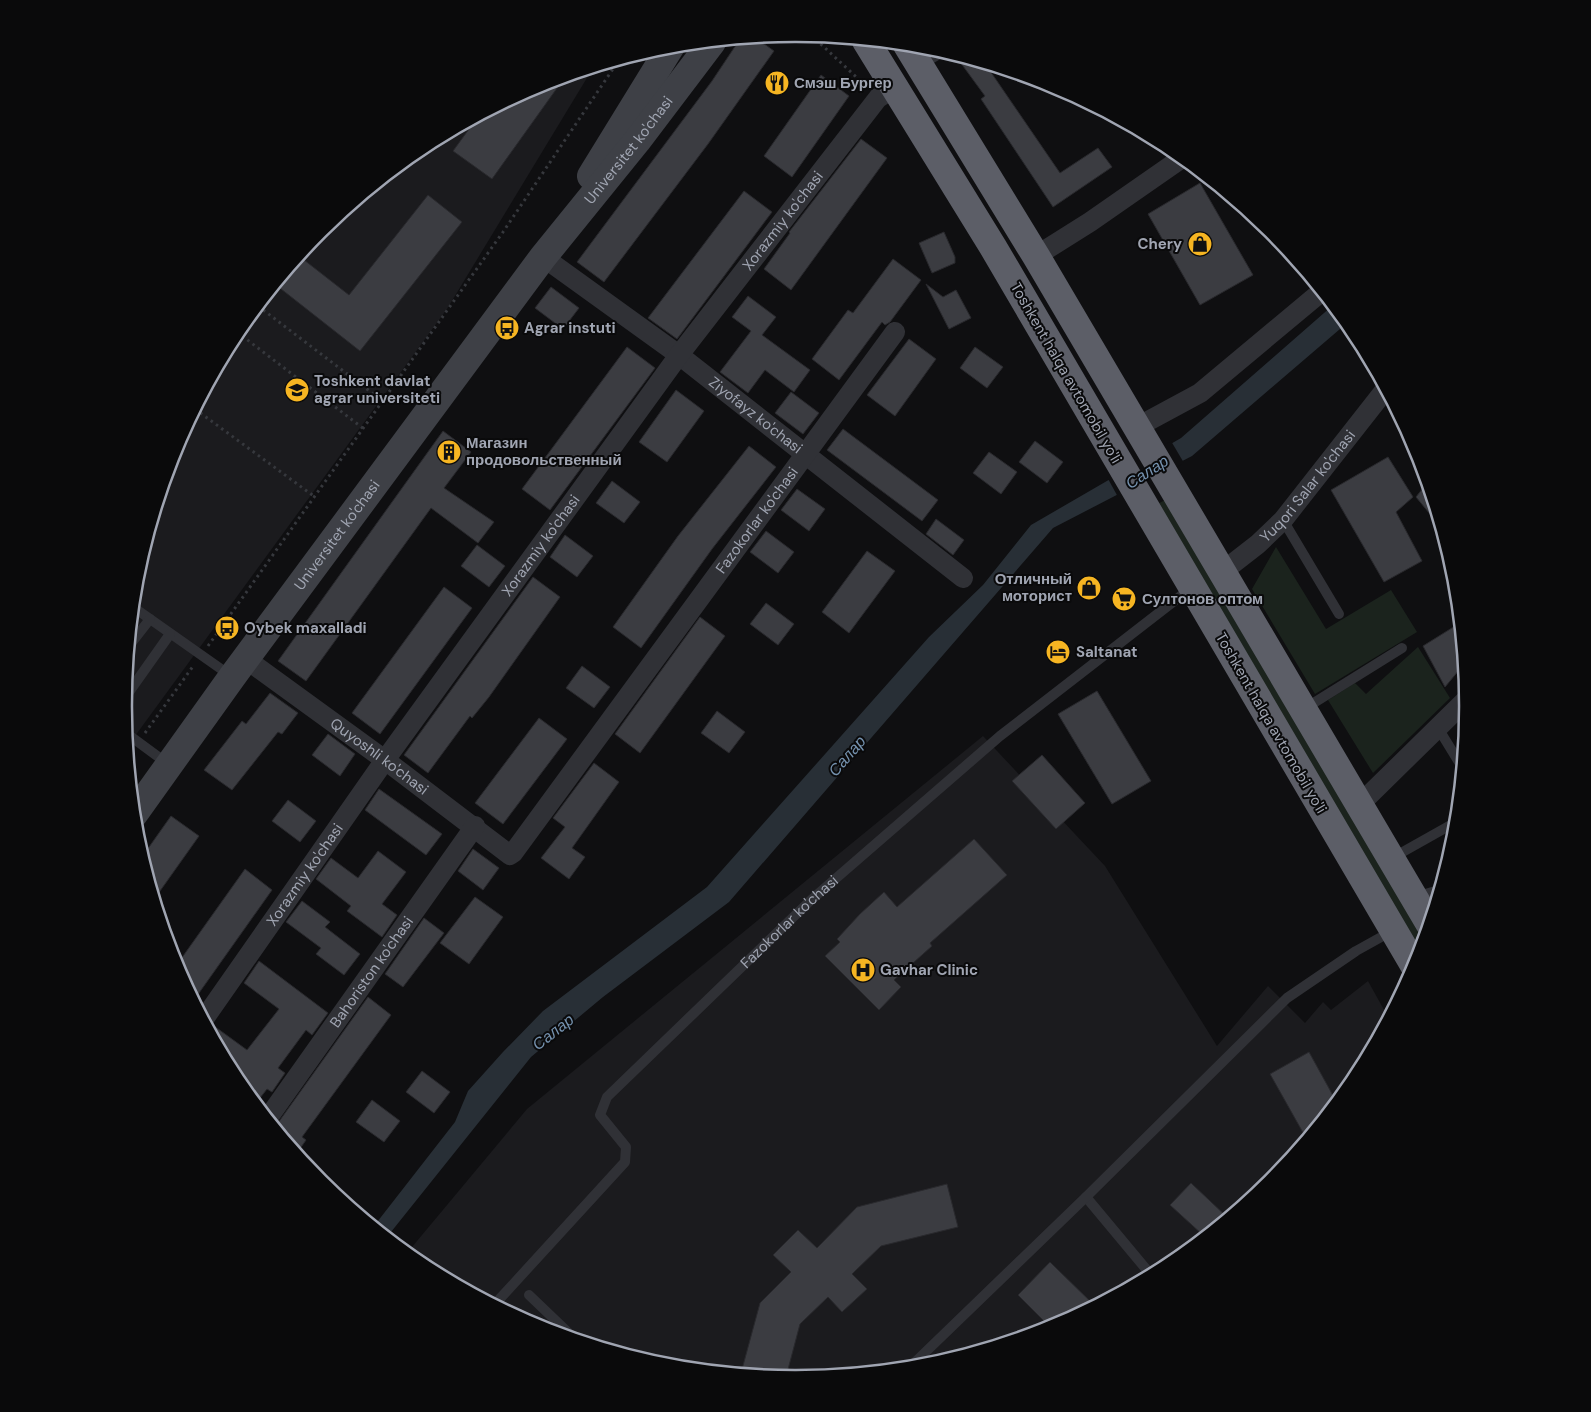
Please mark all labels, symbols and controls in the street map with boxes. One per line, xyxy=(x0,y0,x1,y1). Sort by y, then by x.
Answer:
restaurant icon: Смэш Бургер xyxy=(764,70,790,96)
place label: Смэш Бургер xyxy=(794,73,892,93)
street label: Universitet ko'chasi xyxy=(580,92,677,208)
street label: Xorazmiy ko'chasi xyxy=(738,167,828,275)
shop icon: Chery xyxy=(1187,231,1213,257)
place label: Chery xyxy=(1137,234,1182,254)
street label: Toshkent halqa avtomobil yo'li xyxy=(1006,279,1126,467)
bus stop icon: Agrar instuti xyxy=(494,315,520,341)
place label: Agrar instuti xyxy=(524,318,616,338)
place label: Toshkent davlat agrar universiteti xyxy=(314,371,440,408)
street label: Ziyofayz ko'chasi xyxy=(705,372,807,458)
school or university icon: Toshkent davlat agrar universiteti xyxy=(284,377,310,403)
street label: Yuqori Salar ko'chasi xyxy=(1256,426,1360,547)
place label: Магазин продовольственный xyxy=(466,433,622,470)
building icon: Магазин продовольственный xyxy=(436,439,462,465)
water label: Салар xyxy=(1121,450,1173,494)
street label: Fazokorlar ko'chasi xyxy=(711,463,803,578)
street label: Universitet ko'chasi xyxy=(290,476,384,594)
street label: Xorazmiy ko'chasi xyxy=(497,491,584,600)
place label: Отличный моторист xyxy=(995,569,1072,606)
shop icon: Отличный моторист xyxy=(1076,575,1102,601)
supermarket icon: Султонов оптом xyxy=(1111,586,1137,612)
place label: Султонов оптом xyxy=(1142,589,1263,609)
bus stop icon: Oybek maxalladi xyxy=(214,615,240,641)
place label: Oybek maxalladi xyxy=(244,618,367,638)
street label: Toshkent halqa avtomobil yo'li xyxy=(1211,629,1331,817)
hotel icon: Saltanat xyxy=(1045,639,1071,665)
place label: Saltanat xyxy=(1076,642,1138,662)
street label: Quyoshli ko'chasi xyxy=(326,713,432,799)
water label: Салар xyxy=(824,731,870,781)
street label: Xorazmiy ko'chasi xyxy=(262,819,348,930)
street label: Fazokorlar ko'chasi xyxy=(736,871,843,973)
street label: Bahoriston ko'chasi xyxy=(325,912,418,1032)
hospital icon: Gavhar Clinic xyxy=(850,957,876,983)
place label: Gavhar Clinic xyxy=(880,960,978,980)
water label: Салар xyxy=(528,1009,578,1055)

